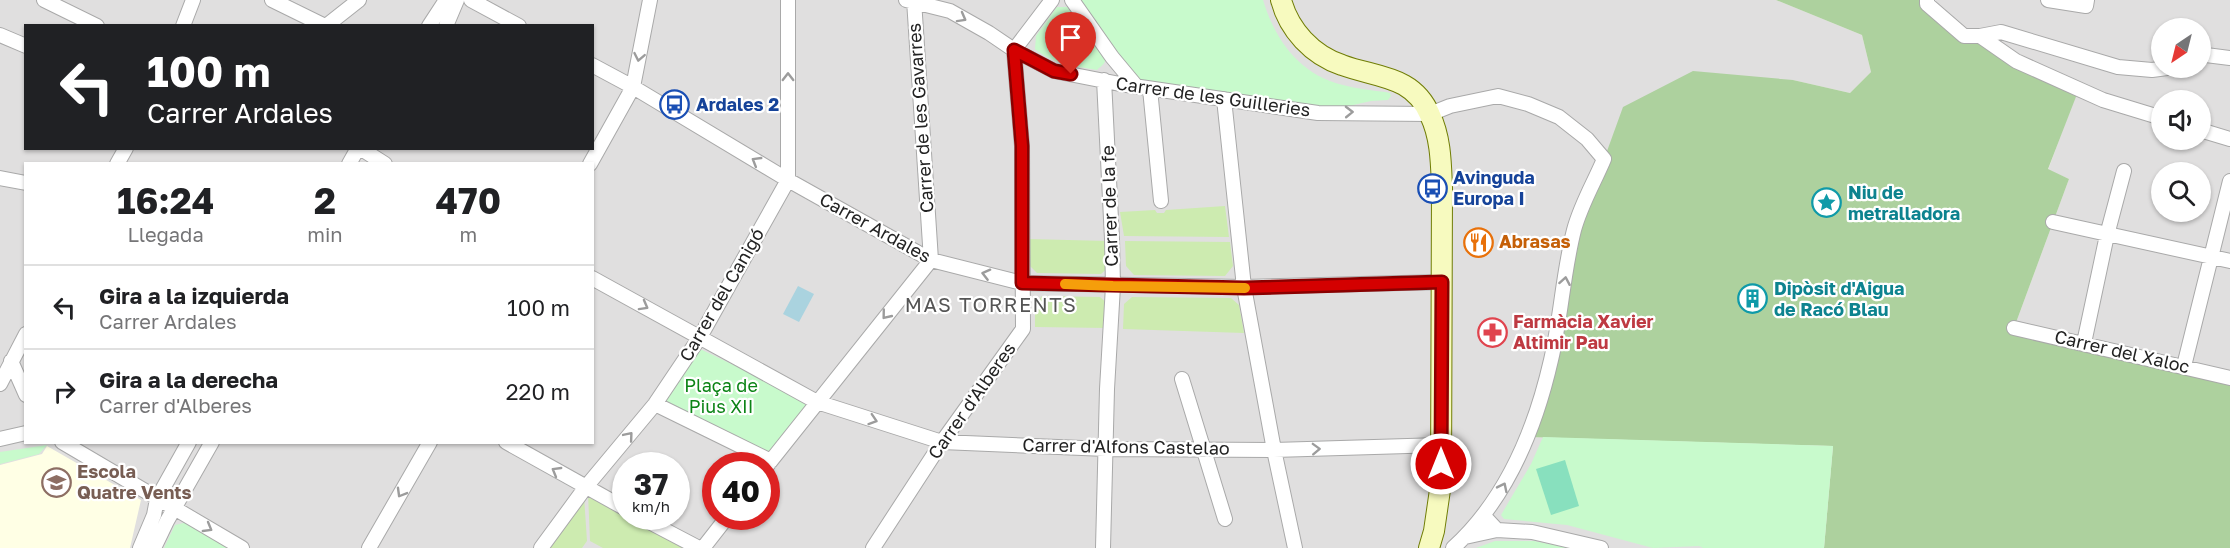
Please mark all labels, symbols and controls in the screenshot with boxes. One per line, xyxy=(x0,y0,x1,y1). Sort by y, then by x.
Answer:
one-way arrow xyxy=(956,11,966,22)
pin xyxy=(1045,12,1096,74)
north arrow xyxy=(2151,18,2211,78)
map controls xyxy=(2151,18,2211,222)
icon: arrive xyxy=(1054,21,1087,54)
street label: Carrer de les Gavarres xyxy=(902,22,938,214)
text: 100 m xyxy=(147,46,270,96)
icon: left xyxy=(48,48,126,126)
one-way arrow xyxy=(633,52,646,62)
street label: Carrer de les Guilleries xyxy=(1114,71,1312,121)
one-way arrow xyxy=(782,72,794,81)
bus stop icon: Ardales 2 xyxy=(659,89,691,121)
button: sound xyxy=(2151,90,2211,150)
place label: Ardales 2 xyxy=(696,93,779,115)
text: Carrer Ardales xyxy=(147,97,333,129)
one-way arrow xyxy=(1344,106,1353,118)
street label: Carrer de la fe xyxy=(1096,145,1122,267)
one-way arrow xyxy=(752,157,762,168)
button: search xyxy=(2151,162,2211,222)
place label: Avinguda Europa I xyxy=(1453,166,1535,209)
bus stop icon: Avinguda Europa I xyxy=(1416,172,1448,204)
text: 16:24 xyxy=(117,179,214,222)
text: 2 xyxy=(314,179,336,222)
text: 470 xyxy=(436,179,501,222)
place label: Niu de metralladora xyxy=(1848,181,1960,224)
street label: Carrer Ardales xyxy=(816,187,935,267)
place icon: Niu de metralladora xyxy=(1811,187,1843,219)
text: Llegada xyxy=(128,222,204,246)
text: min xyxy=(307,222,343,246)
text: m xyxy=(459,222,477,246)
street label: Carrer del Canigó xyxy=(674,224,768,365)
restaurant icon: Abrasas xyxy=(1462,226,1494,258)
place label: Abrasas xyxy=(1499,230,1571,252)
one-way arrow xyxy=(981,269,991,282)
one-way arrow xyxy=(1558,276,1570,286)
place label: Dipòsit d'Aigua de Racó Blau xyxy=(1774,277,1905,320)
text: Gira a la izquierda xyxy=(99,282,289,309)
building icon: Dipòsit d'Aigua de Racó Blau xyxy=(1737,283,1769,315)
icon: left xyxy=(48,291,81,324)
district label: MAS TORRENTS xyxy=(905,292,1077,316)
text: 100 m xyxy=(507,294,570,321)
one-way arrow xyxy=(638,299,648,310)
text: Carrer Ardales xyxy=(99,309,237,333)
one-way arrow xyxy=(883,309,894,320)
place label: Farmàcia Xavier Altimir Pau xyxy=(1513,310,1654,353)
pharmacy icon: Farmàcia Xavier Altimir Pau xyxy=(1476,316,1508,348)
street label: Carrer del Xaloc xyxy=(2052,325,2192,377)
street label: Carrer d'Alberes xyxy=(923,338,1020,463)
text: Gira a la derecha xyxy=(99,366,278,393)
park label: Plaça de Pius XII xyxy=(684,374,758,417)
icon: right xyxy=(48,375,81,408)
text: 220 m xyxy=(506,378,570,405)
text: Carrer d'Alberes xyxy=(99,393,252,417)
one-way arrow xyxy=(867,413,878,425)
one-way arrow xyxy=(622,432,633,443)
position arrow xyxy=(1409,432,1473,496)
street label: Carrer d'Alfons Castelao xyxy=(1022,433,1230,459)
one-way arrow xyxy=(1312,442,1321,455)
speed limit sign: 40 xyxy=(702,452,780,530)
place label: Escola Quatre Vents xyxy=(77,460,192,503)
school or university icon: Escola Quatre Vents xyxy=(40,466,72,498)
text: 37 xyxy=(634,466,668,502)
one-way arrow xyxy=(552,467,562,479)
one-way arrow xyxy=(1496,482,1508,493)
one-way arrow xyxy=(396,487,408,497)
text: km/h xyxy=(632,497,670,515)
one-way arrow xyxy=(202,521,212,533)

